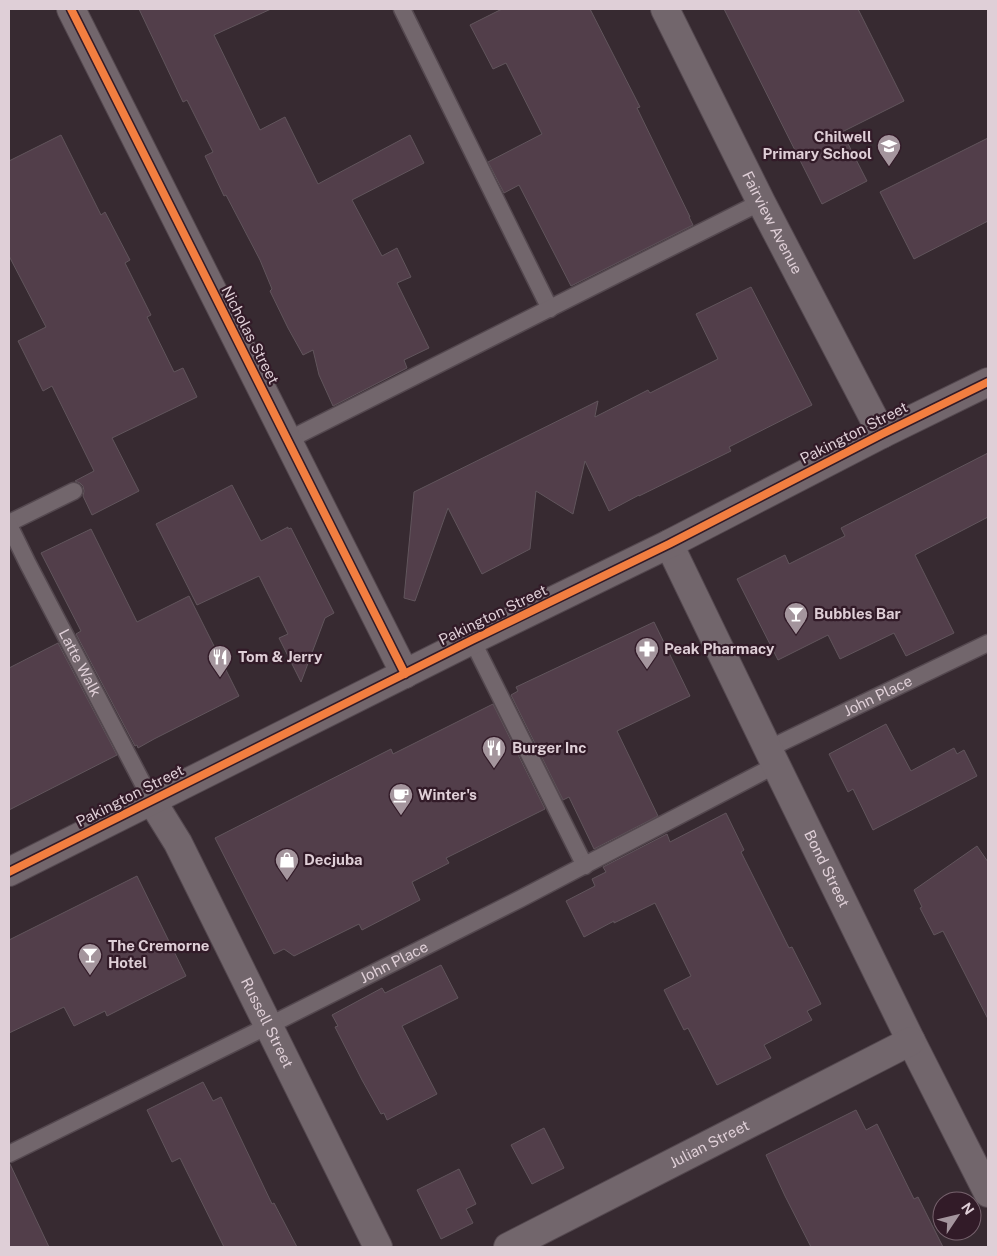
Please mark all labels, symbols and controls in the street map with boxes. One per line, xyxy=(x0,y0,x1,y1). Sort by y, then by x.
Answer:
place label: Chilwell Primary School xyxy=(762,128,872,162)
school or university icon: Chilwell Primary School xyxy=(876,133,902,167)
street label: Fairview Avenue xyxy=(739,168,806,277)
street label: Nicholas Street xyxy=(218,283,283,387)
street label: Pakington Street xyxy=(797,398,910,467)
street label: Pakington Street xyxy=(436,581,550,648)
bar icon: Bubbles Bar xyxy=(783,601,809,635)
place label: Bubbles Bar xyxy=(814,605,901,622)
street label: Latte Walk xyxy=(56,626,105,699)
pharmacy icon: Peak Pharmacy xyxy=(634,636,660,670)
place label: Peak Pharmacy xyxy=(664,640,775,657)
restaurant icon: Tom & Jerry xyxy=(207,644,233,678)
place label: Tom & Jerry xyxy=(238,648,323,665)
street label: John Place xyxy=(841,672,915,719)
restaurant icon: Burger Inc xyxy=(481,735,507,769)
place label: Burger Inc xyxy=(512,739,586,756)
street label: Pakington Street xyxy=(73,761,186,830)
cafe icon: Winter's xyxy=(388,782,414,816)
place label: Winter's xyxy=(418,786,477,803)
street label: Bond Street xyxy=(801,827,853,910)
shop icon: Decjuba xyxy=(274,847,300,881)
place label: Decjuba xyxy=(304,851,363,868)
place label: The Cremorne Hotel xyxy=(108,937,209,971)
street label: John Place xyxy=(357,938,431,986)
bar icon: The Cremorne Hotel xyxy=(77,942,103,976)
street label: Russell Street xyxy=(238,975,297,1071)
street label: Julian Street xyxy=(666,1116,752,1171)
north arrow xyxy=(932,1191,982,1241)
text: N xyxy=(958,1199,977,1218)

